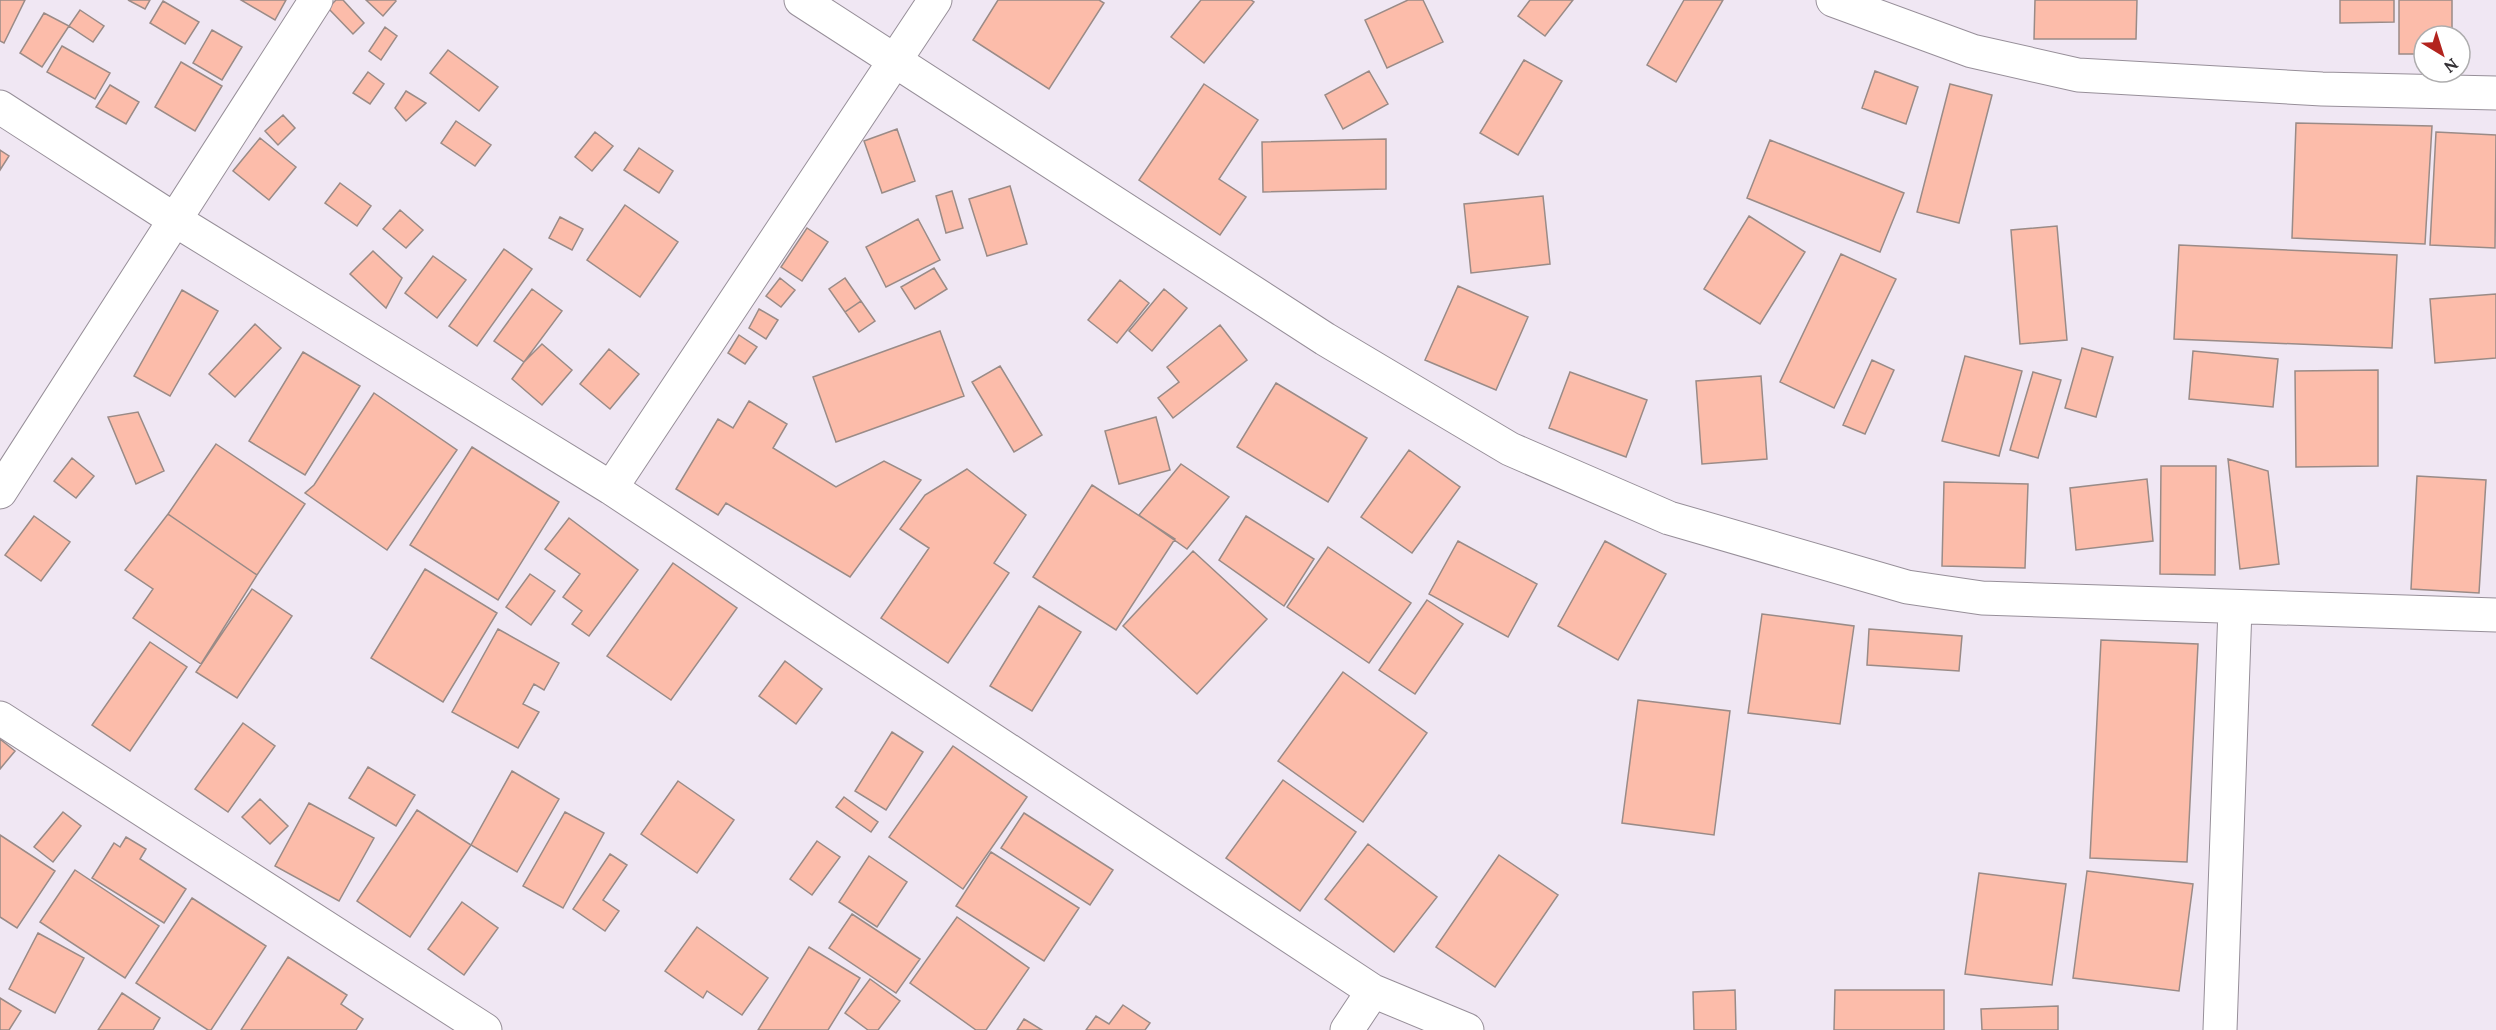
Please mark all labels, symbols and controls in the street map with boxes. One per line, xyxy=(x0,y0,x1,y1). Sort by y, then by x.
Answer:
north arrow xyxy=(2412,24,2472,84)
text: N xyxy=(2440,54,2462,78)

